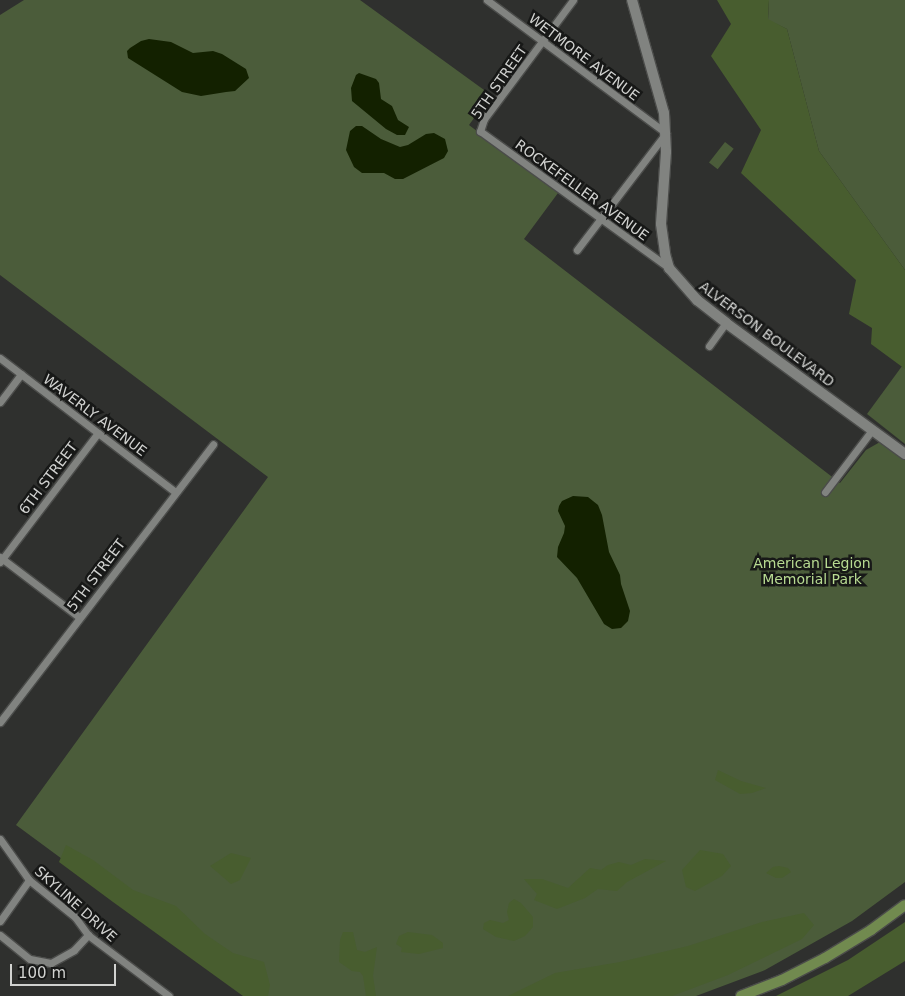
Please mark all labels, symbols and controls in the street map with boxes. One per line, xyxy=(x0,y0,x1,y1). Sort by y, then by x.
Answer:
street label: WETMORE AVENUE xyxy=(525,10,643,104)
street label: 5TH STREET xyxy=(467,42,531,122)
street label: ROCKEFELLER AVENUE xyxy=(512,136,652,244)
street label: ALVERSON BOULEVARD xyxy=(696,278,838,390)
street label: WAVERLY AVENUE xyxy=(40,371,150,459)
street label: 6TH STREET xyxy=(15,439,81,517)
street label: 5TH STREET xyxy=(63,536,129,614)
park label: American Legion Memorial Park xyxy=(753,555,871,588)
street label: SKYLINE DRIVE xyxy=(31,863,121,945)
scale bar xyxy=(12,954,119,986)
text: 100 m xyxy=(18,964,66,982)

